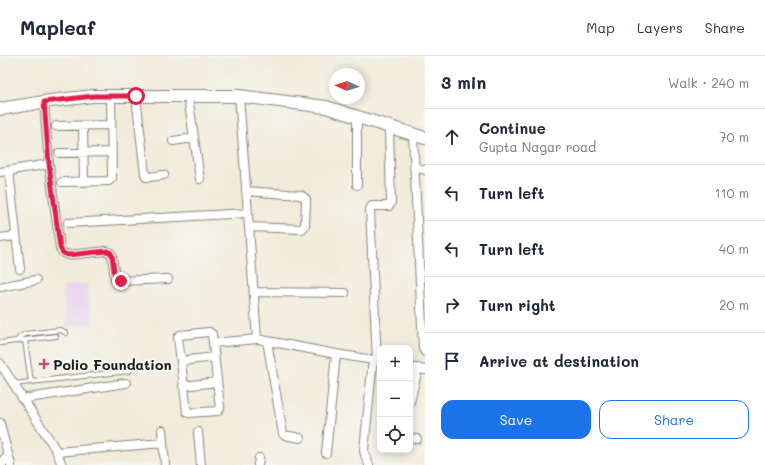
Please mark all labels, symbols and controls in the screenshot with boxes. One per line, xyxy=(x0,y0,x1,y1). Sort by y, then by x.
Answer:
text: Mapleaf xyxy=(20,15,95,40)
text: Map xyxy=(586,18,615,37)
text: Layers xyxy=(637,18,683,37)
text: Share xyxy=(705,18,745,37)
north arrow xyxy=(329,68,365,104)
text: 3 min xyxy=(441,71,486,93)
text: Walk · 240 m xyxy=(668,74,749,91)
route start xyxy=(127,87,145,105)
text: Continue xyxy=(479,118,546,138)
icon: ahead xyxy=(441,126,463,148)
text: 70 m xyxy=(719,128,749,145)
text: Gupta Nagar road xyxy=(479,138,596,155)
icon: left xyxy=(441,182,463,204)
text: Turn left xyxy=(479,183,544,203)
text: 110 m xyxy=(715,184,749,201)
icon: left xyxy=(441,238,463,260)
text: Turn left xyxy=(479,239,544,259)
text: 40 m xyxy=(719,240,749,257)
route end xyxy=(112,272,130,290)
icon: right xyxy=(441,294,463,316)
text: Turn right xyxy=(479,295,556,315)
text: 20 m xyxy=(719,296,749,313)
map controls xyxy=(377,345,413,453)
button: + xyxy=(377,345,413,381)
icon: arrive xyxy=(441,350,463,372)
text: Arrive at destination xyxy=(479,351,639,371)
place label: Polio Foundation xyxy=(53,355,172,374)
marker: Polio Foundation xyxy=(38,358,50,370)
button: − xyxy=(377,381,413,417)
button: Save xyxy=(441,400,591,439)
button: Share xyxy=(599,400,749,439)
button: locate xyxy=(377,417,413,453)

